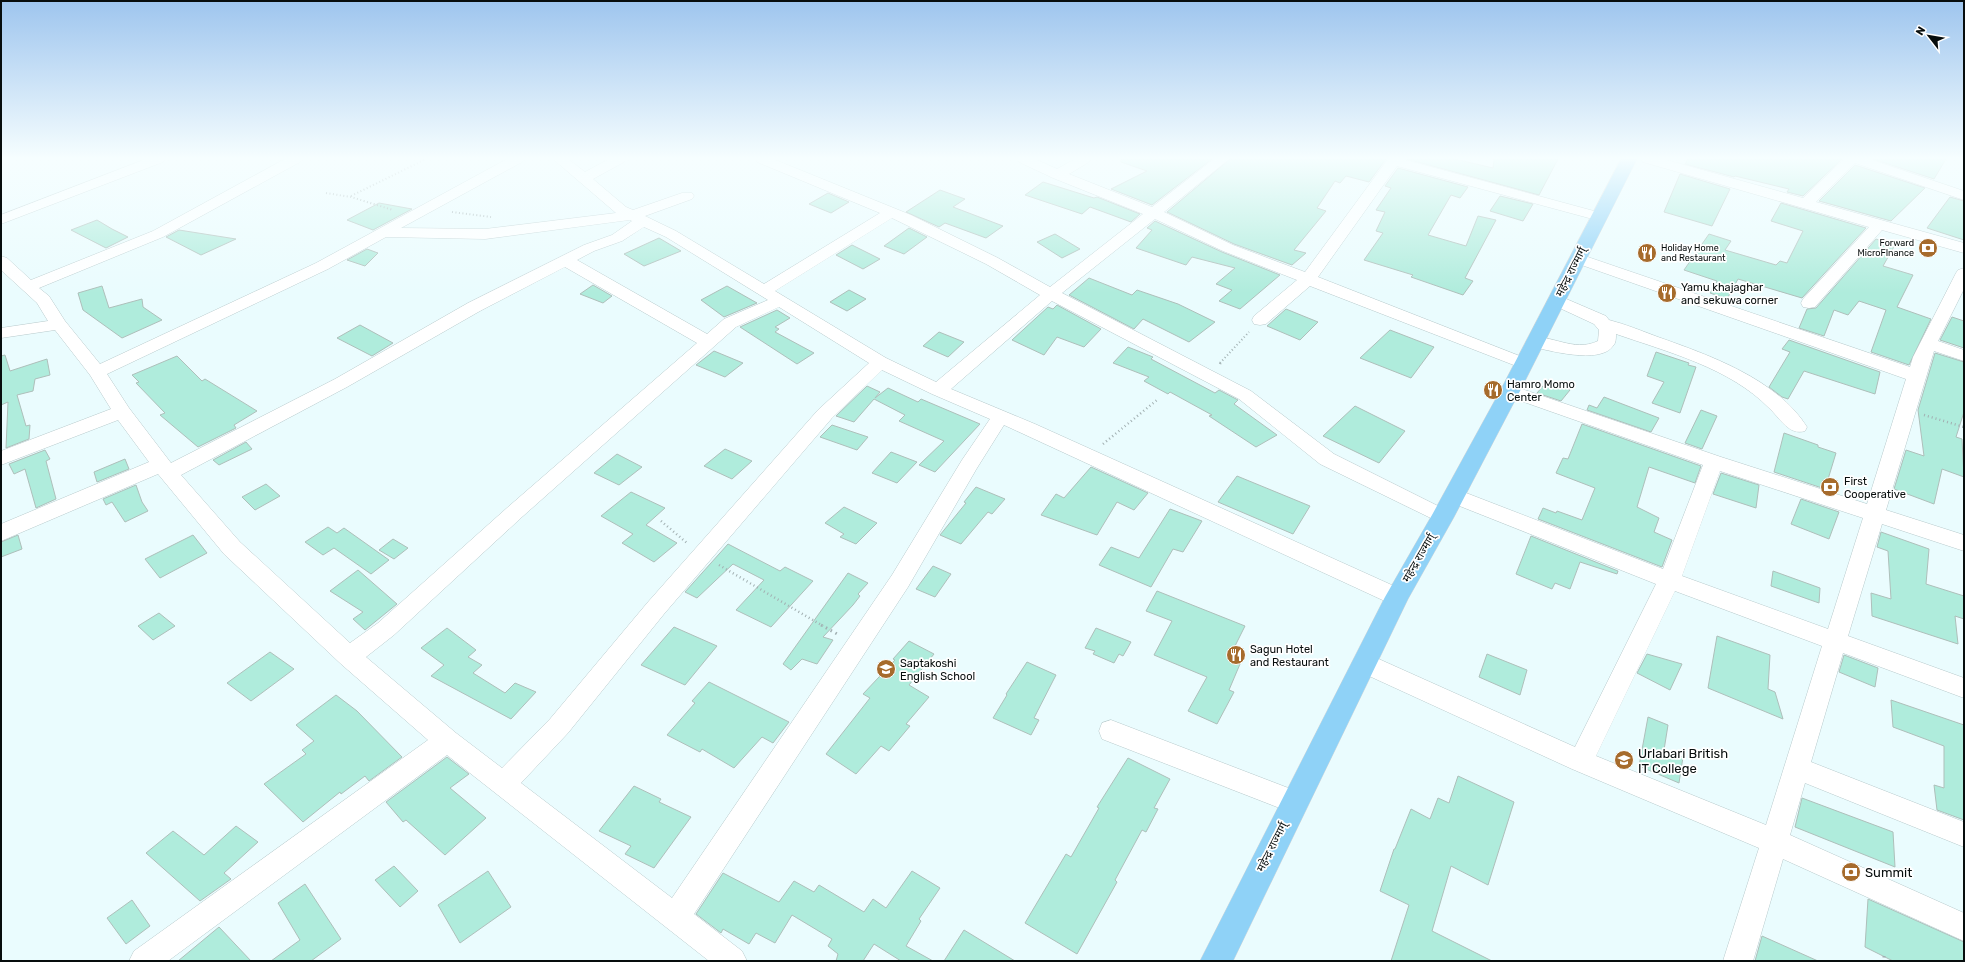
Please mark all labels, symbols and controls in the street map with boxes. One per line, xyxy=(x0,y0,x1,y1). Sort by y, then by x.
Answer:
north arrow xyxy=(1909,16,1949,56)
text: N xyxy=(1913,24,1929,38)
bank icon: Forward MicroFInance xyxy=(1917,237,1939,259)
place label: Forward MicroFInance xyxy=(1858,238,1914,258)
restaurant icon: Holiday Home and Restaurant xyxy=(1636,242,1658,264)
street label: महेन्द्र राज्मार्ग् xyxy=(1553,243,1590,299)
place label: Holiday Home and Restaurant xyxy=(1661,243,1726,263)
place label: Yamu khajaghar and sekuwa corner xyxy=(1681,281,1779,307)
restaurant icon: Yamu khajaghar and sekuwa corner xyxy=(1656,282,1678,304)
place label: Hamro Momo Center xyxy=(1507,378,1575,404)
restaurant icon: Hamro Momo Center xyxy=(1482,379,1504,401)
place label: First Cooperative xyxy=(1844,475,1906,501)
bank icon: First Cooperative xyxy=(1819,476,1841,498)
street label: महेन्द्र राज्मार्ग् xyxy=(1400,530,1439,584)
place label: Sagun Hotel and Restaurant xyxy=(1250,643,1330,669)
restaurant icon: Sagun Hotel and Restaurant xyxy=(1225,644,1247,666)
place label: Saptakoshi English School xyxy=(900,657,975,683)
school or university icon: Saptakoshi English School xyxy=(875,658,897,680)
place label: Urlabari British IT College xyxy=(1638,746,1728,777)
school or university icon: Urlabari British IT College xyxy=(1613,749,1635,771)
street label: महेन्द्र राज्मार्ग् xyxy=(1254,818,1291,874)
bank icon: Summit xyxy=(1840,861,1862,883)
place label: Summit xyxy=(1865,865,1912,880)

